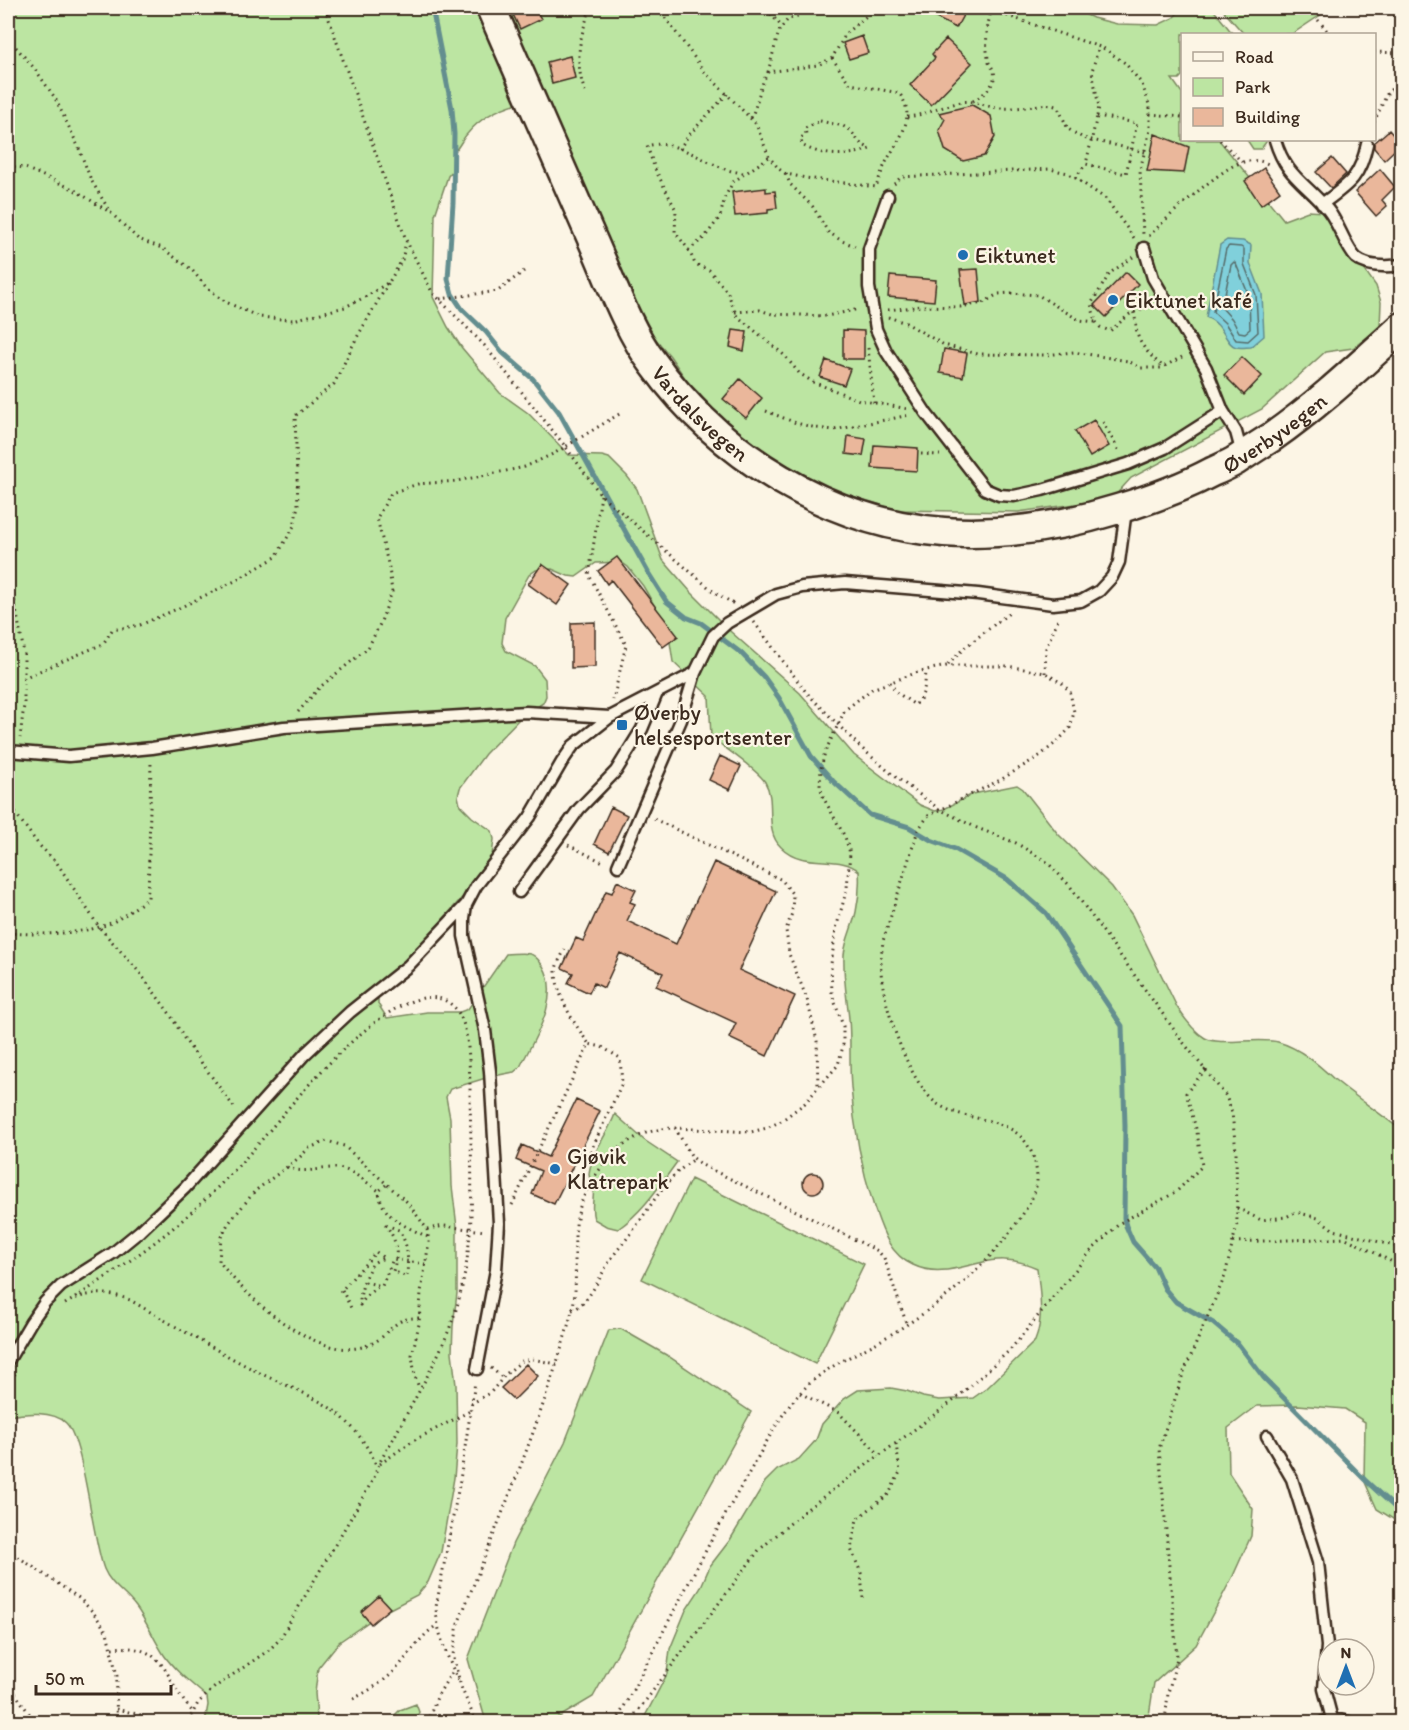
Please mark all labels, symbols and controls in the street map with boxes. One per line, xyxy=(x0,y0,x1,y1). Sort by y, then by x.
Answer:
legend xyxy=(1181,33,1376,141)
text: Road xyxy=(1235,46,1274,68)
text: Park xyxy=(1235,76,1270,98)
text: Building xyxy=(1235,106,1301,128)
place label: Eiktunet xyxy=(975,242,1056,269)
marker: Eiktunet xyxy=(956,248,970,262)
place label: Eiktunet kafé xyxy=(1125,287,1252,314)
marker: Eiktunet kafé xyxy=(1106,293,1120,307)
street label: Vardalsvegen xyxy=(646,360,755,468)
street label: Øverbyvegen xyxy=(1218,386,1333,479)
place label: Øverby helsesportsenter xyxy=(634,699,792,751)
marker: Øverby helsesportsenter xyxy=(615,718,629,732)
place label: Gjøvik Klatrepark xyxy=(567,1143,670,1195)
marker: Gjøvik Klatrepark xyxy=(548,1162,562,1176)
north arrow xyxy=(1316,1637,1376,1697)
text: N xyxy=(1341,1643,1351,1662)
scale bar xyxy=(36,1658,171,1696)
text: 50 m xyxy=(45,1668,85,1690)

